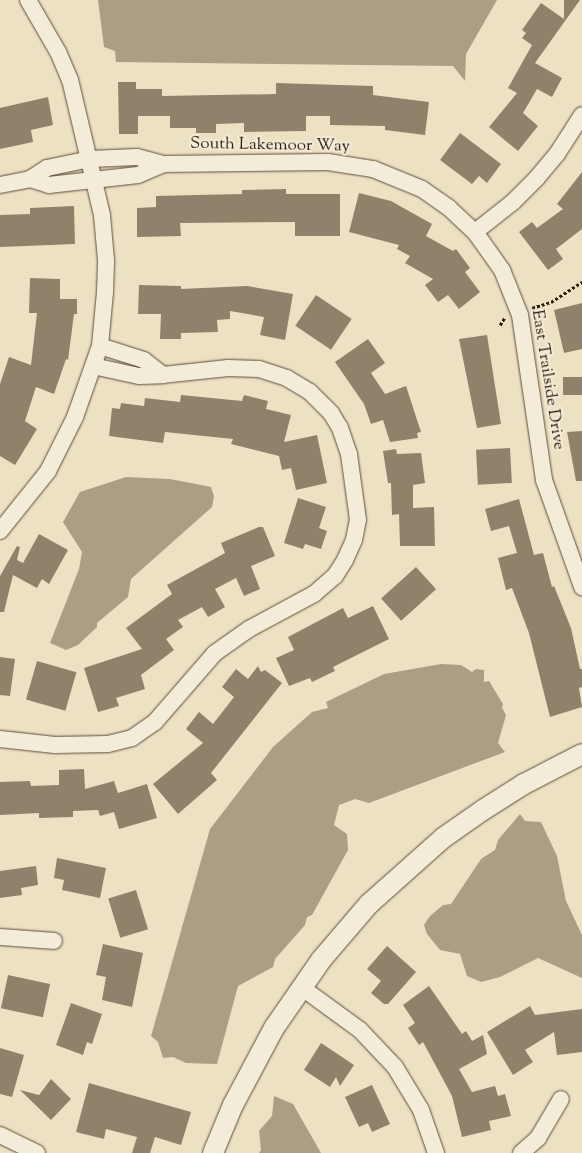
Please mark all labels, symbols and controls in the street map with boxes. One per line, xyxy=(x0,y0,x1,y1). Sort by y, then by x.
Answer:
street label: South Lakemoor Way xyxy=(190,134,350,158)
street label: East Trailside Drive xyxy=(526,308,568,452)

